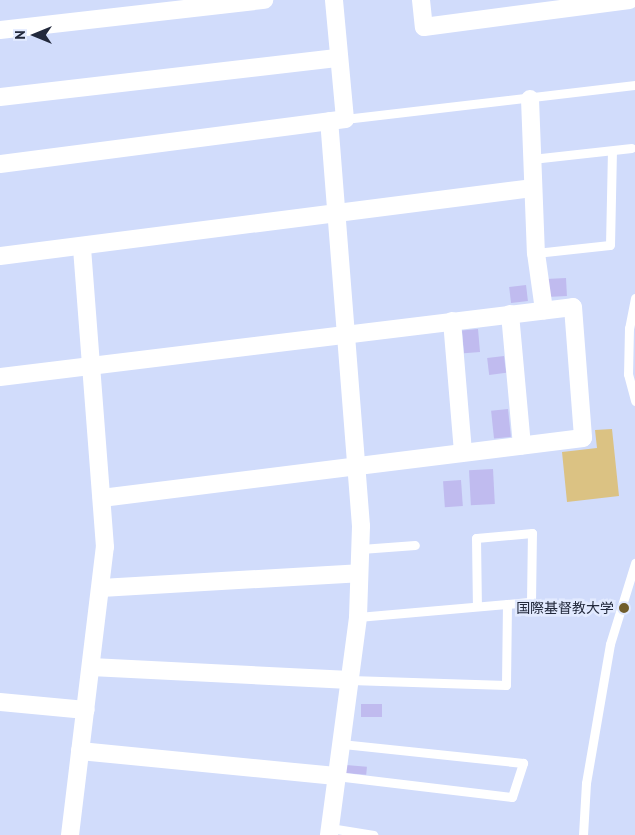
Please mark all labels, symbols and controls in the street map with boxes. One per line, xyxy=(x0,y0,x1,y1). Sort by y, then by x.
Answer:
north arrow xyxy=(10,10,60,60)
text: N xyxy=(11,30,29,40)
place label: 国際基督教大学 xyxy=(516,600,614,616)
marker: 国際基督教大学 xyxy=(618,602,630,614)

